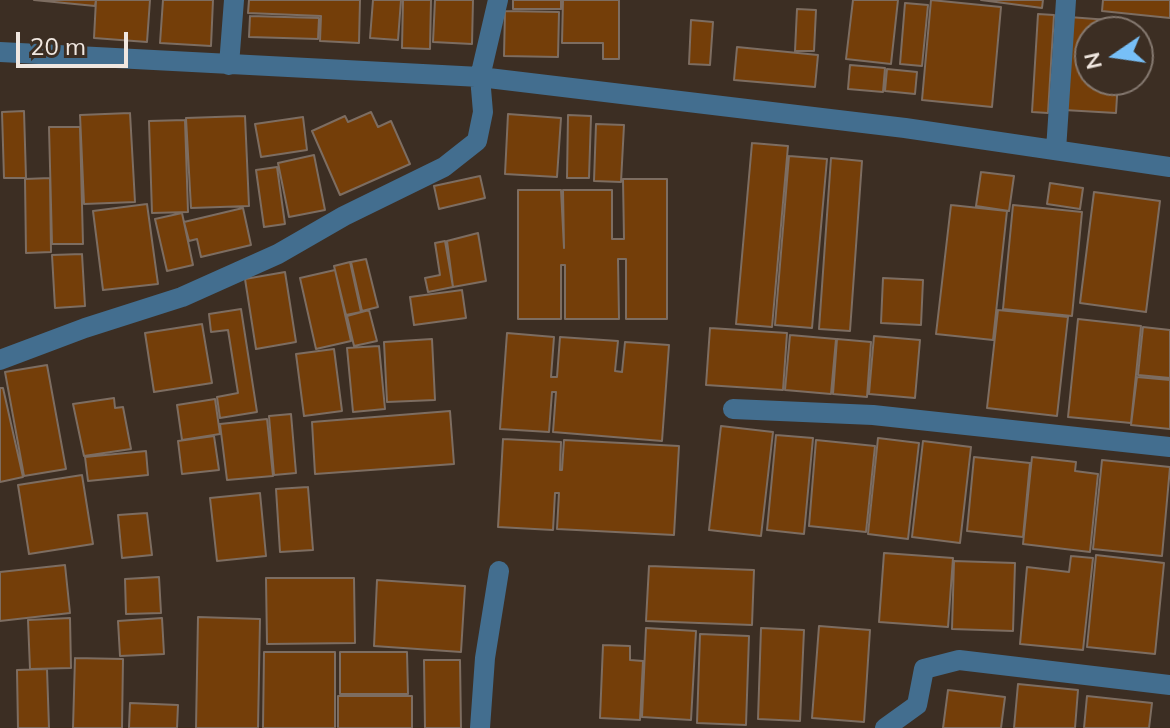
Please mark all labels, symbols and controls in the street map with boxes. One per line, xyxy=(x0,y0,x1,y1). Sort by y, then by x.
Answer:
scale bar xyxy=(20,16,132,66)
north arrow xyxy=(1074,16,1154,96)
text: 20 m xyxy=(30,31,86,61)
text: N xyxy=(1077,50,1108,72)

